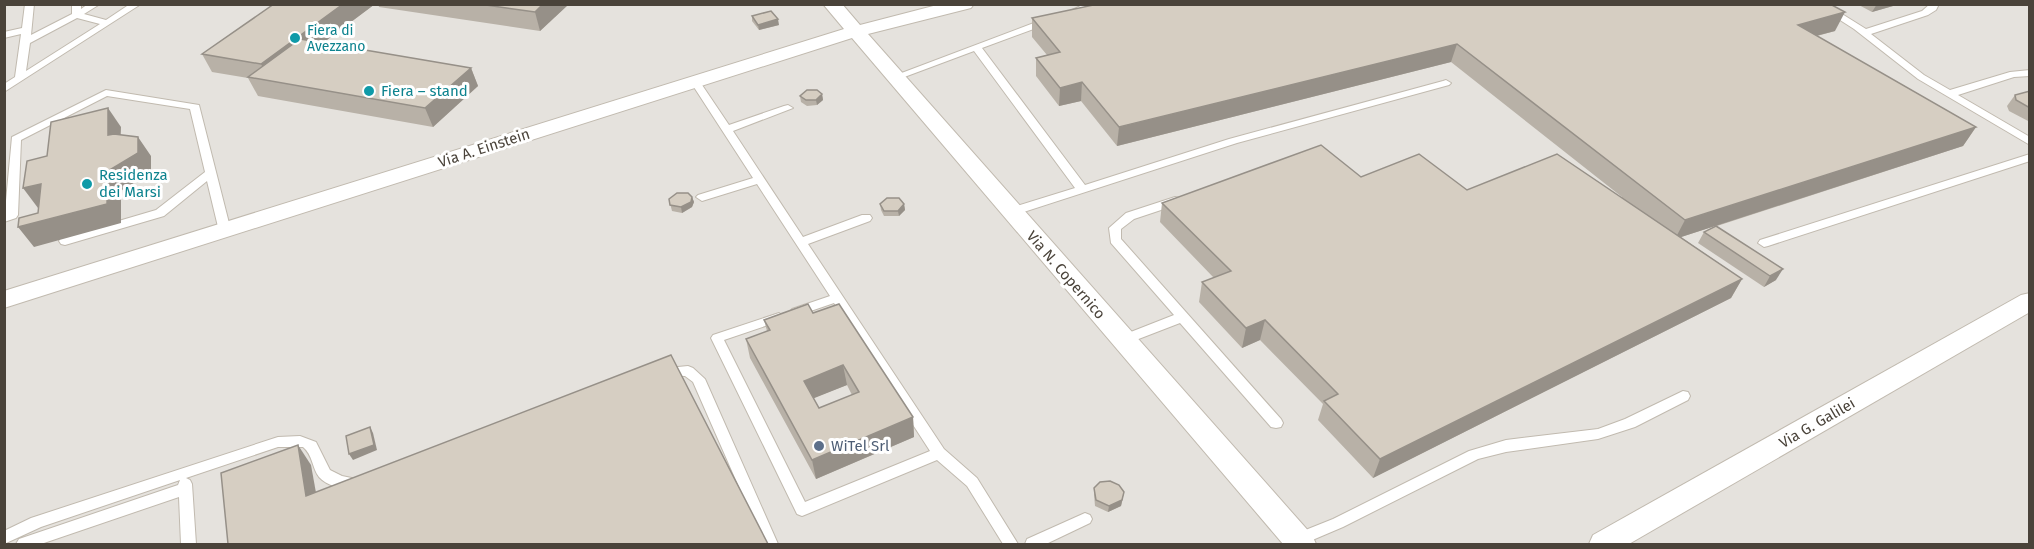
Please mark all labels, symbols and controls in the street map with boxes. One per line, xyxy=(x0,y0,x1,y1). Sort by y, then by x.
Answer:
place label: Fiera di Avezzano xyxy=(307,22,365,55)
marker: Fiera di Avezzano xyxy=(288,31,302,45)
place label: Fiera – stand xyxy=(381,82,468,100)
marker: Fiera – stand xyxy=(362,84,376,98)
street label: Via A. Einstein xyxy=(436,125,532,171)
place label: Residenza dei Marsi xyxy=(99,166,168,201)
marker: Residenza dei Marsi xyxy=(80,177,94,191)
street label: Via N. Copernico xyxy=(1023,227,1109,323)
street label: Via G. Galilei xyxy=(1776,394,1858,452)
place label: WiTel Srl xyxy=(831,437,890,455)
marker: WiTel Srl xyxy=(812,439,826,453)

